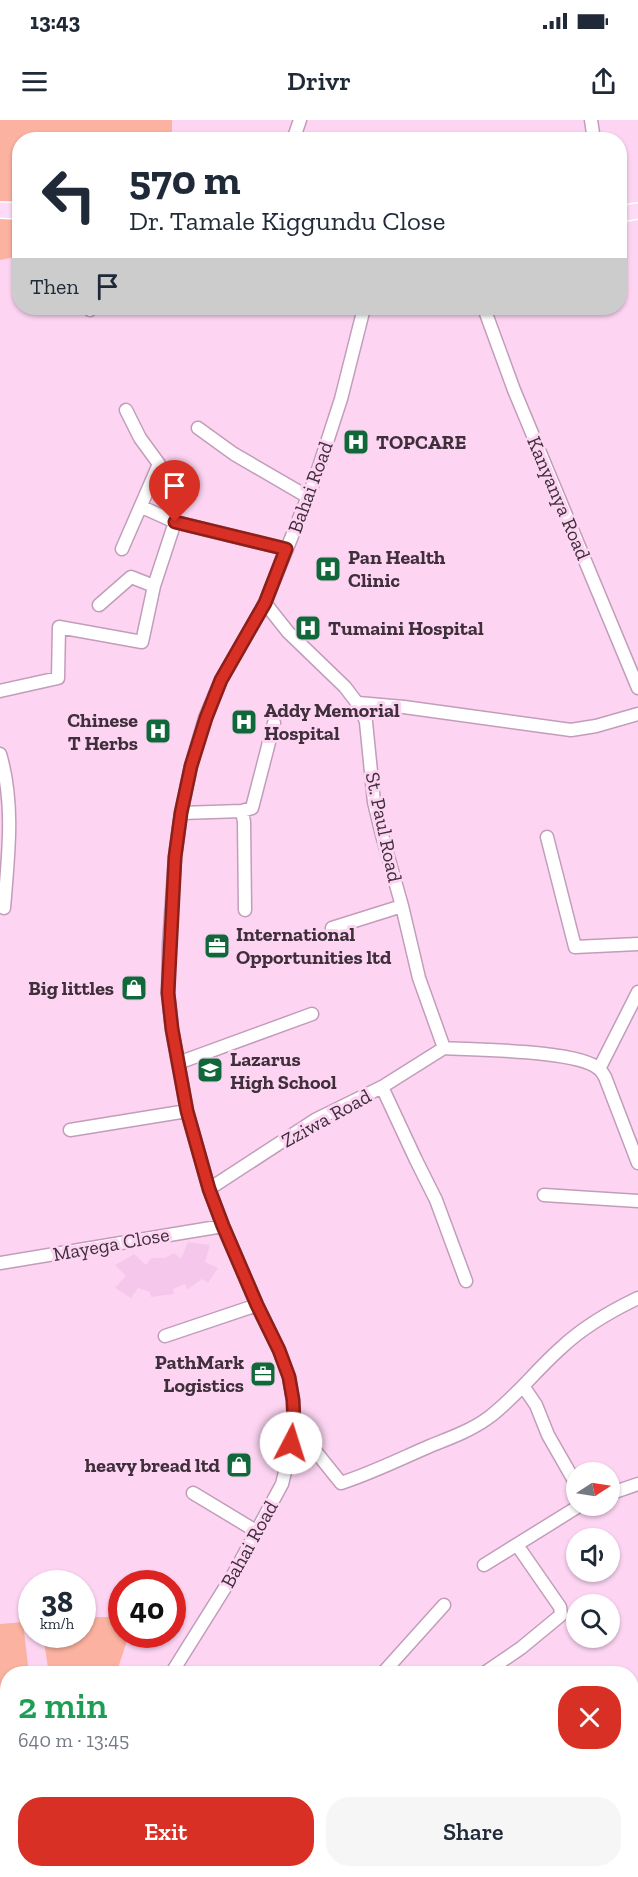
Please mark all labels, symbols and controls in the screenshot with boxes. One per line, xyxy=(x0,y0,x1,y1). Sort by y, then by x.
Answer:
text: 13:43 xyxy=(30,8,80,35)
icon: menu xyxy=(18,65,51,98)
text: Drivr xyxy=(287,65,351,97)
icon: share xyxy=(587,65,620,98)
text: 570 m xyxy=(129,154,241,205)
icon: left xyxy=(30,156,108,234)
text: Dr. Tamale Kiggundu Close xyxy=(129,205,445,237)
icon: arrive xyxy=(91,270,124,303)
text: Then xyxy=(30,273,79,300)
hospital icon: TOPCARE xyxy=(341,427,371,457)
place label: TOPCARE xyxy=(376,430,466,454)
street label: Kanyanya Road xyxy=(522,433,596,563)
street label: Bahai Road xyxy=(282,438,338,536)
pin xyxy=(149,460,200,522)
icon: arrive xyxy=(158,469,191,502)
place label: Pan Health Clinic xyxy=(348,545,446,592)
hospital icon: Pan Health Clinic xyxy=(313,554,343,584)
hospital icon: Tumaini Hospital xyxy=(293,613,323,643)
place label: Tumaini Hospital xyxy=(328,616,484,640)
place label: Addy Memorial Hospital xyxy=(264,698,400,745)
hospital icon: Addy Memorial Hospital xyxy=(229,707,259,737)
place label: Chinese T Herbs xyxy=(67,708,138,755)
hospital icon: Chinese T Herbs xyxy=(143,716,173,746)
street label: St. Paul Road xyxy=(361,770,407,884)
place label: International Opportunities ltd xyxy=(236,922,392,969)
office icon: International Opportunities ltd xyxy=(202,931,232,961)
shop icon: Big littles xyxy=(119,973,149,1003)
place label: Big littles xyxy=(28,976,114,1000)
place label: Lazarus High School xyxy=(230,1047,337,1094)
school or university icon: Lazarus High School xyxy=(195,1055,225,1085)
street label: Zziwa Road xyxy=(277,1084,375,1152)
street label: Mayega Close xyxy=(51,1222,171,1266)
place label: PathMark Logistics xyxy=(155,1350,244,1397)
office icon: PathMark Logistics xyxy=(248,1359,278,1389)
position arrow xyxy=(259,1411,323,1475)
shop icon: heavy bread ltd xyxy=(224,1450,254,1480)
place label: heavy bread ltd xyxy=(85,1453,221,1477)
north arrow xyxy=(566,1462,620,1516)
map controls xyxy=(566,1462,620,1648)
street label: Bahai Road xyxy=(215,1496,283,1592)
button: sound xyxy=(566,1528,620,1582)
speed limit sign: 40 xyxy=(108,1570,186,1648)
text: 38 xyxy=(41,1584,73,1620)
button: search xyxy=(566,1594,620,1648)
text: km/h xyxy=(40,1615,74,1633)
text: 2 min xyxy=(18,1684,107,1727)
button: close xyxy=(558,1686,621,1749)
text: 640 m · 13:45 xyxy=(18,1728,129,1752)
button: Exit xyxy=(18,1797,314,1866)
button: Share xyxy=(326,1797,621,1866)

